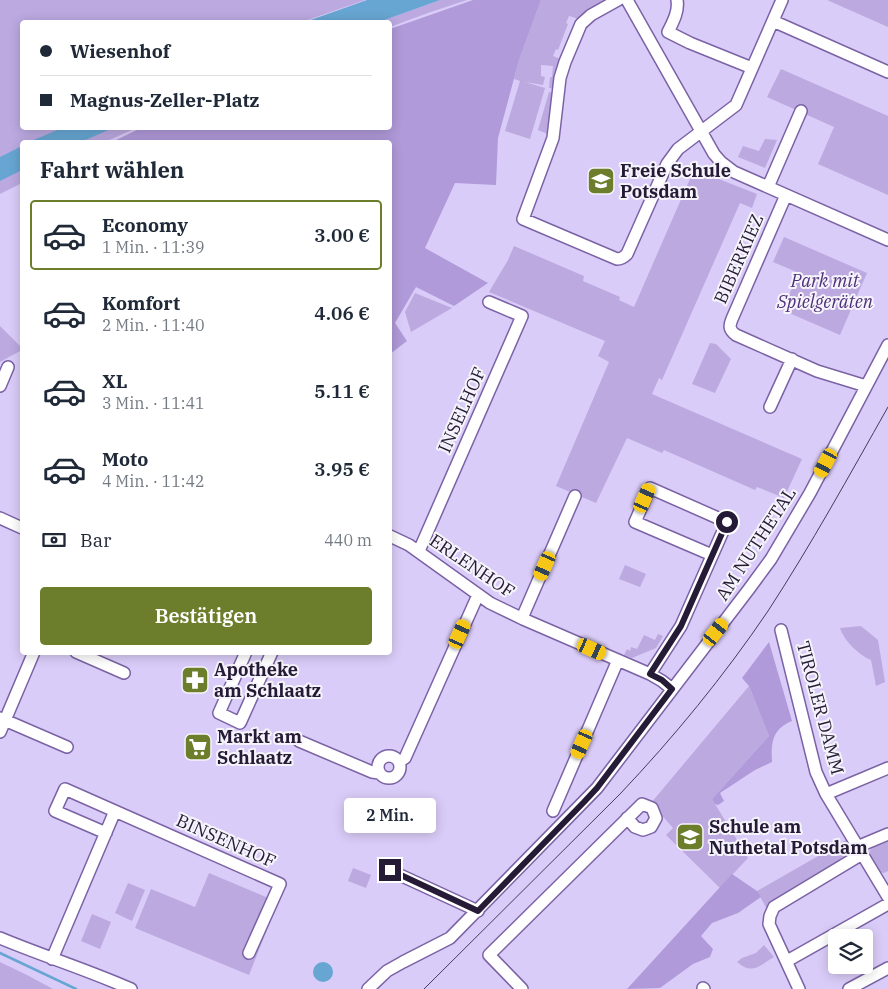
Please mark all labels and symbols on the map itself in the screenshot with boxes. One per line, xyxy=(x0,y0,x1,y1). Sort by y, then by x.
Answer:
place label: Freie Schule Potsdam xyxy=(620,159,731,203)
school or university icon: Freie Schule Potsdam xyxy=(586,166,616,196)
street label: BIBERKIEZ xyxy=(709,210,769,307)
park label: Park mit Spielgeräten xyxy=(776,269,874,313)
street label: INSELHOF xyxy=(432,363,491,456)
car xyxy=(812,446,839,480)
car xyxy=(632,481,657,515)
street label: AM NUTHETAL xyxy=(710,483,801,605)
route start xyxy=(716,511,738,533)
street label: ERLENHOF xyxy=(425,529,519,603)
car xyxy=(532,549,557,583)
car xyxy=(700,616,731,648)
car xyxy=(447,617,472,651)
car xyxy=(575,636,608,662)
street label: TIROLER DAMM xyxy=(792,639,849,777)
place label: Apotheke am Schlaatz xyxy=(214,658,321,702)
pharmacy icon: Apotheke am Schlaatz xyxy=(180,665,210,695)
place label: Markt am Schlaatz xyxy=(217,725,302,769)
car xyxy=(569,727,594,761)
supermarket icon: Markt am Schlaatz xyxy=(183,732,213,762)
callout: 2 Min. xyxy=(344,798,436,832)
street label: BINSENHOF xyxy=(173,808,280,873)
place label: Schule am Nuthetal Potsdam xyxy=(709,815,868,859)
school or university icon: Schule am Nuthetal Potsdam xyxy=(675,822,705,852)
route end xyxy=(379,859,401,881)

